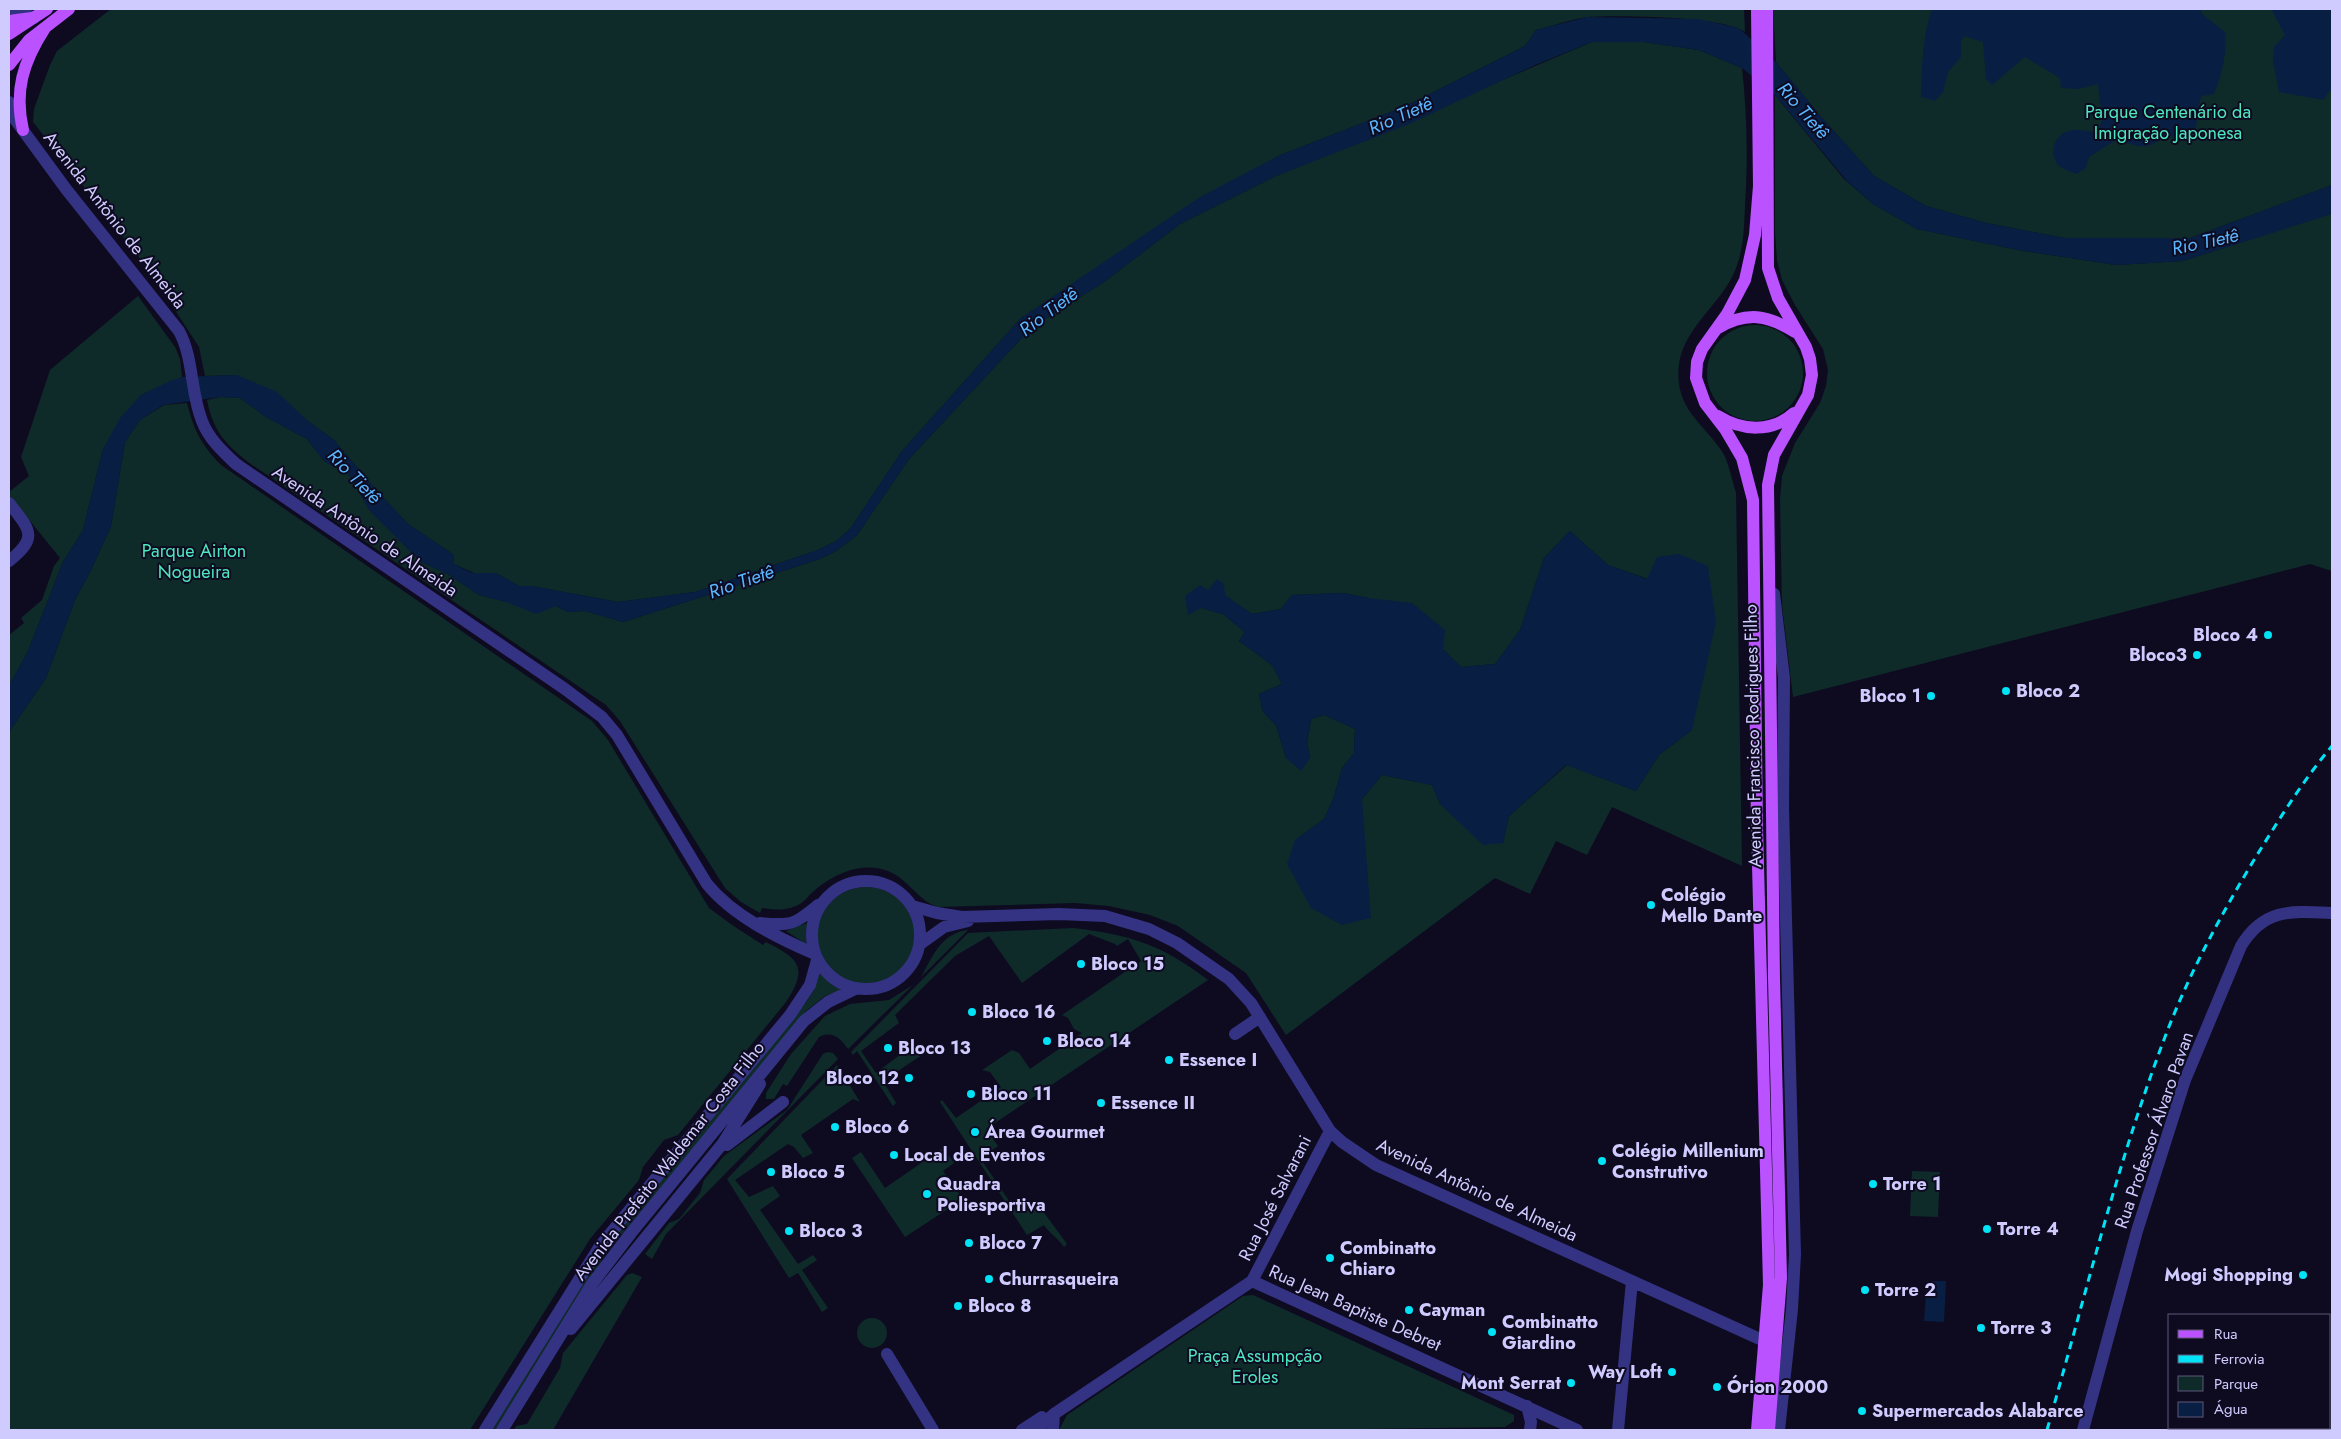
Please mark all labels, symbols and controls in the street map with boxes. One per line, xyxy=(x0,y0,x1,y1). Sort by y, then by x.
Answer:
water label: Rio Tietê xyxy=(1771,76,1836,145)
water label: Rio Tietê xyxy=(1364,89,1437,142)
park label: Parque Centenário da Imigração Japonesa xyxy=(2085,99,2251,146)
street label: Avenida Antônio de Almeida xyxy=(37,126,193,314)
water label: Rio Tietê xyxy=(2169,221,2241,262)
water label: Rio Tietê xyxy=(1013,280,1084,343)
water label: Rio Tietê xyxy=(321,443,388,510)
street label: Avenida Antônio de Almeida xyxy=(267,459,463,603)
park label: Parque Airton Nogueira xyxy=(142,538,246,585)
water label: Rio Tietê xyxy=(705,558,778,605)
street label: Avenida Francisco Rodrigues Filho xyxy=(1738,604,1768,868)
place label: Bloco 4 xyxy=(2193,622,2258,648)
marker: Bloco 4 xyxy=(2262,629,2274,641)
place label: Bloco3 xyxy=(2129,642,2187,668)
marker: Bloco3 xyxy=(2191,649,2203,661)
place label: Bloco 2 xyxy=(2016,678,2080,704)
place label: Bloco 1 xyxy=(1859,683,1921,709)
marker: Bloco 2 xyxy=(2000,685,2012,697)
marker: Bloco 1 xyxy=(1925,690,1937,702)
place label: Colégio Mello Dante xyxy=(1661,882,1762,929)
marker: Colégio Mello Dante xyxy=(1645,899,1657,911)
place label: Bloco 15 xyxy=(1091,951,1164,977)
marker: Bloco 15 xyxy=(1075,958,1087,970)
place label: Bloco 16 xyxy=(982,999,1056,1025)
marker: Bloco 16 xyxy=(966,1006,978,1018)
place label: Bloco 14 xyxy=(1057,1028,1131,1054)
street label: Rua Professor Álvaro Pavan xyxy=(2108,1028,2200,1232)
place label: Bloco 13 xyxy=(898,1035,971,1061)
marker: Bloco 14 xyxy=(1041,1035,1053,1047)
street label: Avenida Prefeito Waldemar Costa Filho xyxy=(567,1036,771,1286)
marker: Bloco 13 xyxy=(882,1042,894,1054)
place label: Essence I xyxy=(1179,1047,1257,1073)
marker: Essence I xyxy=(1163,1054,1175,1066)
place label: Bloco 12 xyxy=(826,1065,899,1091)
marker: Bloco 12 xyxy=(903,1072,915,1084)
place label: Bloco 11 xyxy=(981,1081,1052,1107)
marker: Bloco 11 xyxy=(965,1088,977,1100)
place label: Essence II xyxy=(1111,1090,1195,1116)
marker: Essence II xyxy=(1095,1097,1107,1109)
place label: Bloco 6 xyxy=(845,1114,909,1140)
place label: Área Gourmet xyxy=(984,1118,1105,1145)
marker: Bloco 6 xyxy=(829,1121,841,1133)
marker: Área Gourmet xyxy=(969,1126,981,1138)
street label: Rua José Salvarani xyxy=(1232,1131,1318,1265)
street label: Avenida Antônio de Almeida xyxy=(1372,1132,1582,1248)
place label: Colégio Millenium Construtivo xyxy=(1612,1138,1764,1185)
place label: Local de Eventos xyxy=(904,1142,1045,1168)
marker: Local de Eventos xyxy=(888,1149,900,1161)
marker: Colégio Millenium Construtivo xyxy=(1596,1155,1608,1167)
place label: Bloco 5 xyxy=(781,1159,845,1185)
marker: Bloco 5 xyxy=(765,1166,777,1178)
place label: Quadra Poliesportiva xyxy=(937,1171,1046,1218)
place label: Torre 1 xyxy=(1883,1171,1941,1197)
marker: Torre 1 xyxy=(1867,1178,1879,1190)
marker: Quadra Poliesportiva xyxy=(921,1188,933,1200)
place label: Torre 4 xyxy=(1997,1216,2059,1242)
place label: Bloco 3 xyxy=(799,1218,863,1244)
marker: Torre 4 xyxy=(1981,1223,1993,1235)
marker: Bloco 3 xyxy=(783,1225,795,1237)
place label: Bloco 7 xyxy=(979,1230,1042,1256)
place label: Combinatto Chiaro xyxy=(1340,1235,1437,1282)
marker: Bloco 7 xyxy=(963,1237,975,1249)
marker: Combinatto Chiaro xyxy=(1324,1252,1336,1264)
street label: Rua Jean Baptiste Debret xyxy=(1265,1258,1446,1358)
place label: Mogi Shopping xyxy=(2164,1262,2293,1288)
place label: Churrasqueira xyxy=(999,1266,1119,1292)
marker: Mogi Shopping xyxy=(2297,1269,2309,1281)
marker: Churrasqueira xyxy=(983,1273,995,1285)
place label: Torre 2 xyxy=(1875,1277,1936,1303)
marker: Torre 2 xyxy=(1859,1284,1871,1296)
place label: Bloco 8 xyxy=(968,1293,1032,1319)
place label: Cayman xyxy=(1419,1297,1485,1323)
marker: Bloco 8 xyxy=(952,1300,964,1312)
marker: Cayman xyxy=(1403,1304,1415,1316)
place label: Combinatto Giardino xyxy=(1502,1309,1599,1356)
legend xyxy=(2168,1314,2331,1429)
place label: Torre 3 xyxy=(1991,1315,2051,1341)
marker: Torre 3 xyxy=(1975,1322,1987,1334)
text: Rua xyxy=(2214,1323,2238,1345)
marker: Combinatto Giardino xyxy=(1486,1326,1498,1338)
park label: Praça Assumpção Eroles xyxy=(1188,1343,1322,1390)
text: Ferrovia xyxy=(2214,1348,2265,1370)
place label: Way Loft xyxy=(1588,1359,1662,1385)
marker: Way Loft xyxy=(1666,1366,1678,1378)
place label: Mont Serrat xyxy=(1461,1370,1561,1396)
text: Parque xyxy=(2214,1373,2258,1395)
place label: Órion 2000 xyxy=(1727,1374,1828,1400)
marker: Mont Serrat xyxy=(1565,1377,1577,1389)
marker: Órion 2000 xyxy=(1711,1381,1723,1393)
place label: Supermercados Alabarce xyxy=(1872,1398,2083,1424)
text: Água xyxy=(2214,1398,2248,1420)
marker: Supermercados Alabarce xyxy=(1856,1405,1868,1417)

